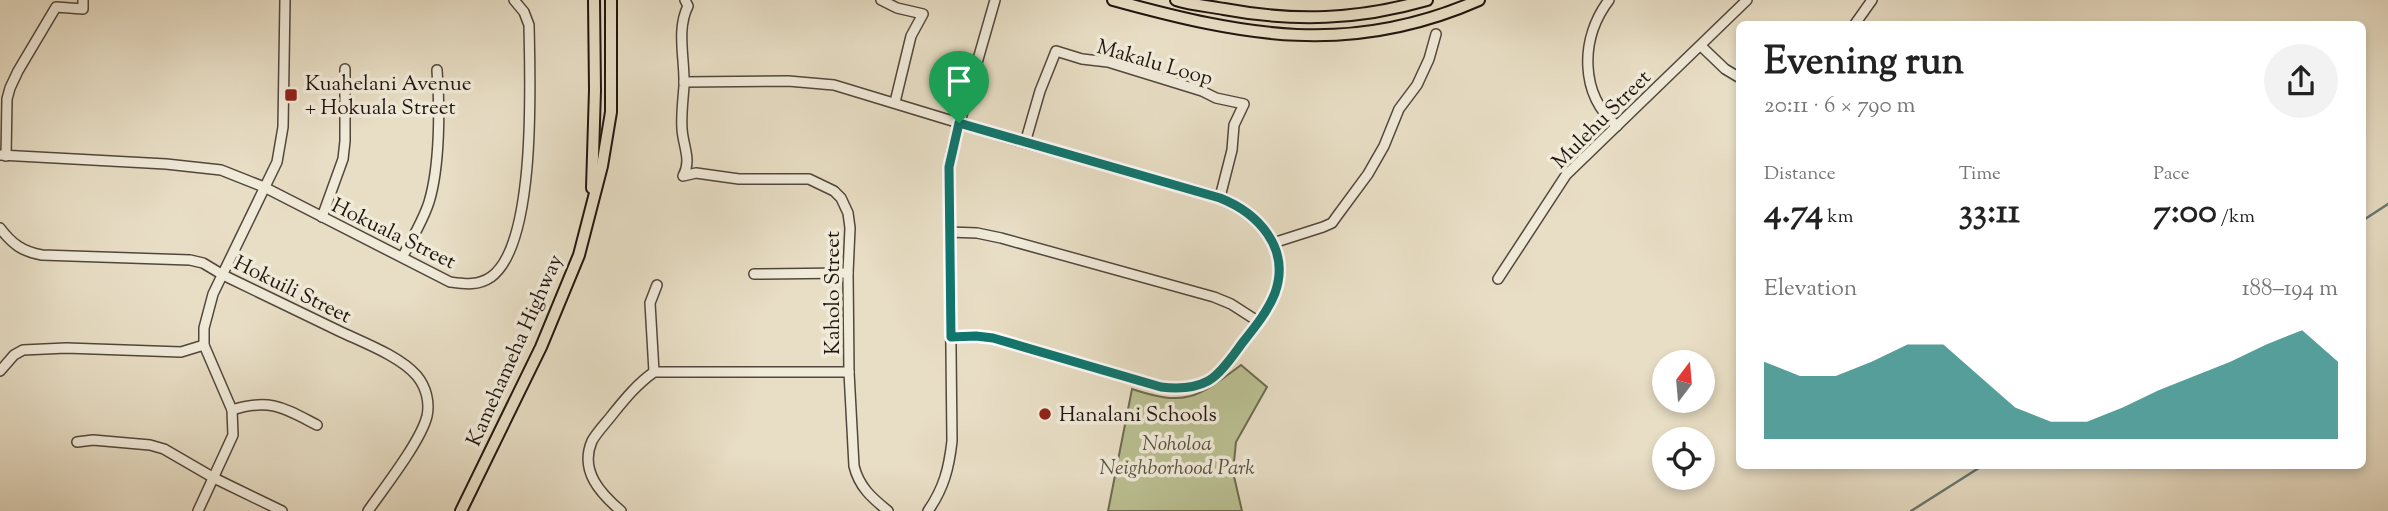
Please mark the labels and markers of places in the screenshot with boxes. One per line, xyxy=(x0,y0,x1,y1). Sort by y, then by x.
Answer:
pin xyxy=(929,51,989,123)
place label: Kuahelani Avenue + Hokuala Street xyxy=(305,70,472,124)
marker: Kuahelani Avenue + Hokuala Street xyxy=(283,87,299,103)
place label: Hanalani Schools xyxy=(1059,401,1217,431)
marker: Hanalani Schools xyxy=(1037,406,1053,422)

